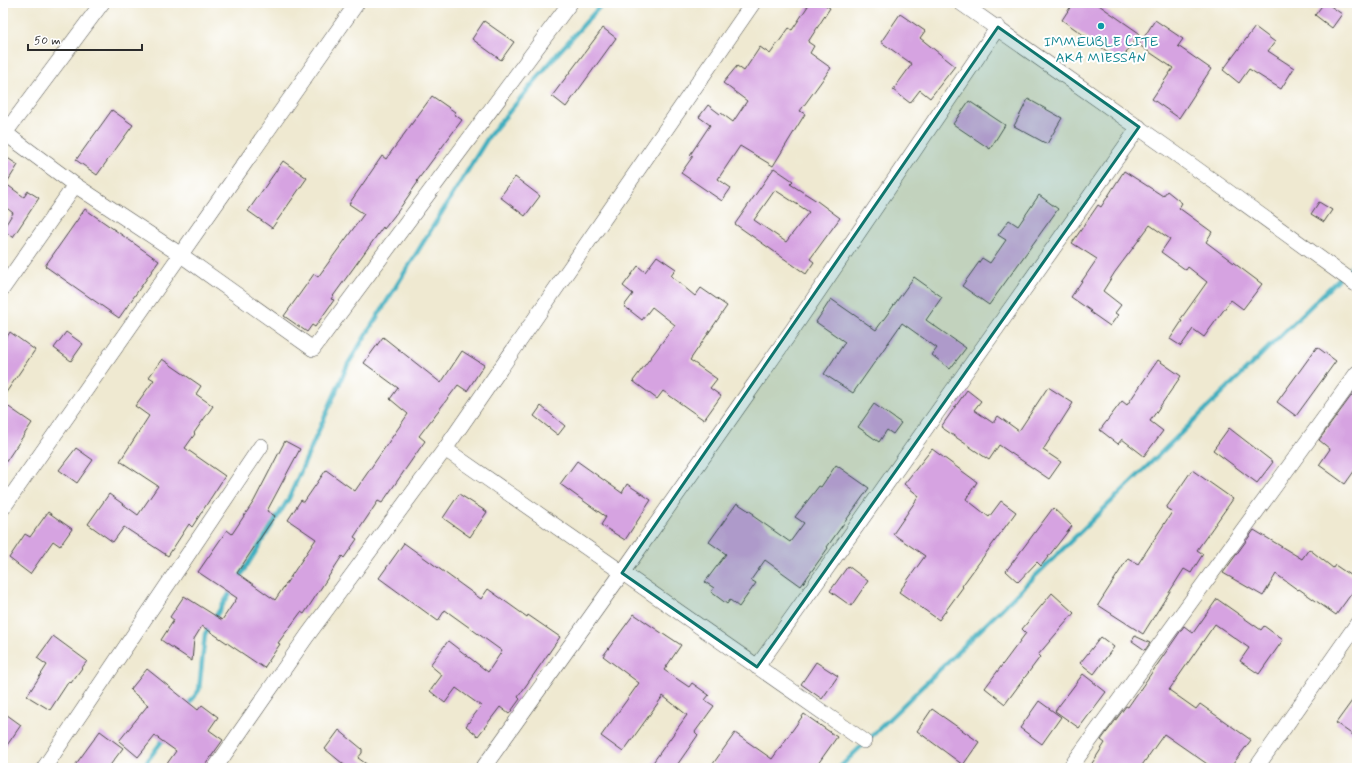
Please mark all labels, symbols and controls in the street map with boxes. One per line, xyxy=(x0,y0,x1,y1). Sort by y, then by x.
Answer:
marker: IMMEUBLE CITE AKA MIESSAN xyxy=(1096,21,1106,31)
scale bar xyxy=(28,26,142,52)
text: 50 m xyxy=(34,33,61,49)
place label: IMMEUBLE CITE AKA MIESSAN xyxy=(1044,33,1158,67)

